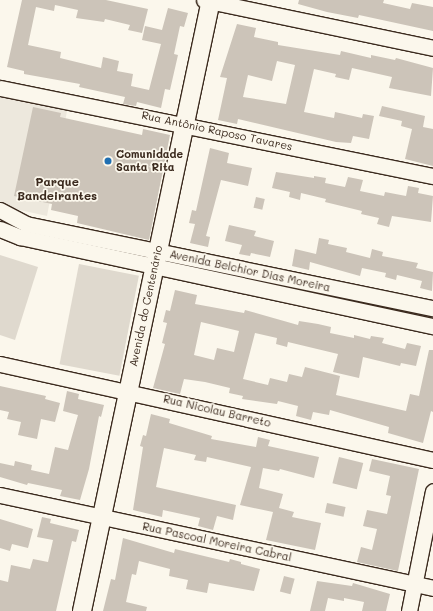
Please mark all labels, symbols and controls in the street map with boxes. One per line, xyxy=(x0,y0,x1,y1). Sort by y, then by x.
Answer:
street label: Rua Antônio Raposo Tavares xyxy=(140,109,294,153)
place label: Comunidade Santa Rita xyxy=(116,148,183,174)
marker: Comunidade Santa Rita xyxy=(103,156,113,166)
district label: Parque Bandeirantes xyxy=(17,175,97,203)
street label: Avenida do Centenário xyxy=(127,244,165,368)
street label: Avenida Belchior Dias Moreira xyxy=(168,248,332,294)
street label: Rua Nicolau Barreto xyxy=(162,392,272,430)
street label: Rua Pascoal Moreira Cabral xyxy=(141,520,293,564)

